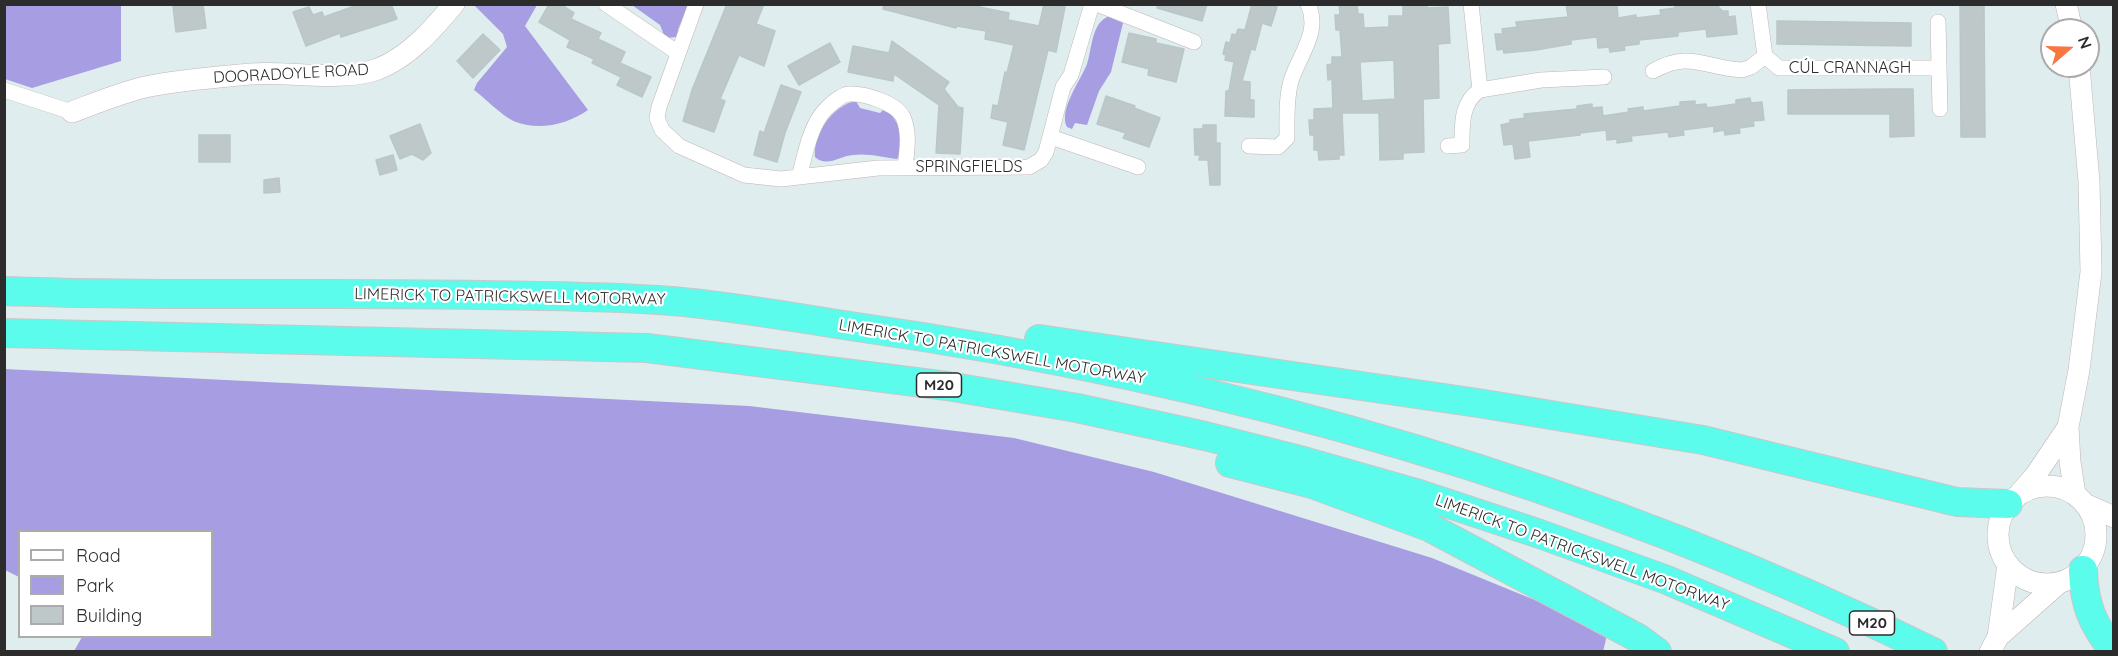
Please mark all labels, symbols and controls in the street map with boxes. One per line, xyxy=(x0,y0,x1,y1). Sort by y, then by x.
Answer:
north arrow xyxy=(2040,18,2100,78)
text: N xyxy=(2074,34,2096,51)
street label: CÚL CRANNAGH xyxy=(1789,58,1911,78)
street label: DOORADOYLE ROAD xyxy=(213,60,369,88)
street label: SPRINGFIELDS xyxy=(915,157,1023,177)
street label: LIMERICK TO PATRICKSWELL MOTORWAY xyxy=(354,285,666,309)
street label: LIMERICK TO PATRICKSWELL MOTORWAY xyxy=(837,316,1147,388)
road number: M20 xyxy=(916,373,962,397)
street label: LIMERICK TO PATRICKSWELL MOTORWAY xyxy=(1433,491,1731,615)
legend xyxy=(18,530,213,638)
text: Road xyxy=(76,544,121,567)
text: Park xyxy=(76,574,114,597)
text: Building xyxy=(76,604,142,627)
road number: M20 xyxy=(1850,611,1894,635)

